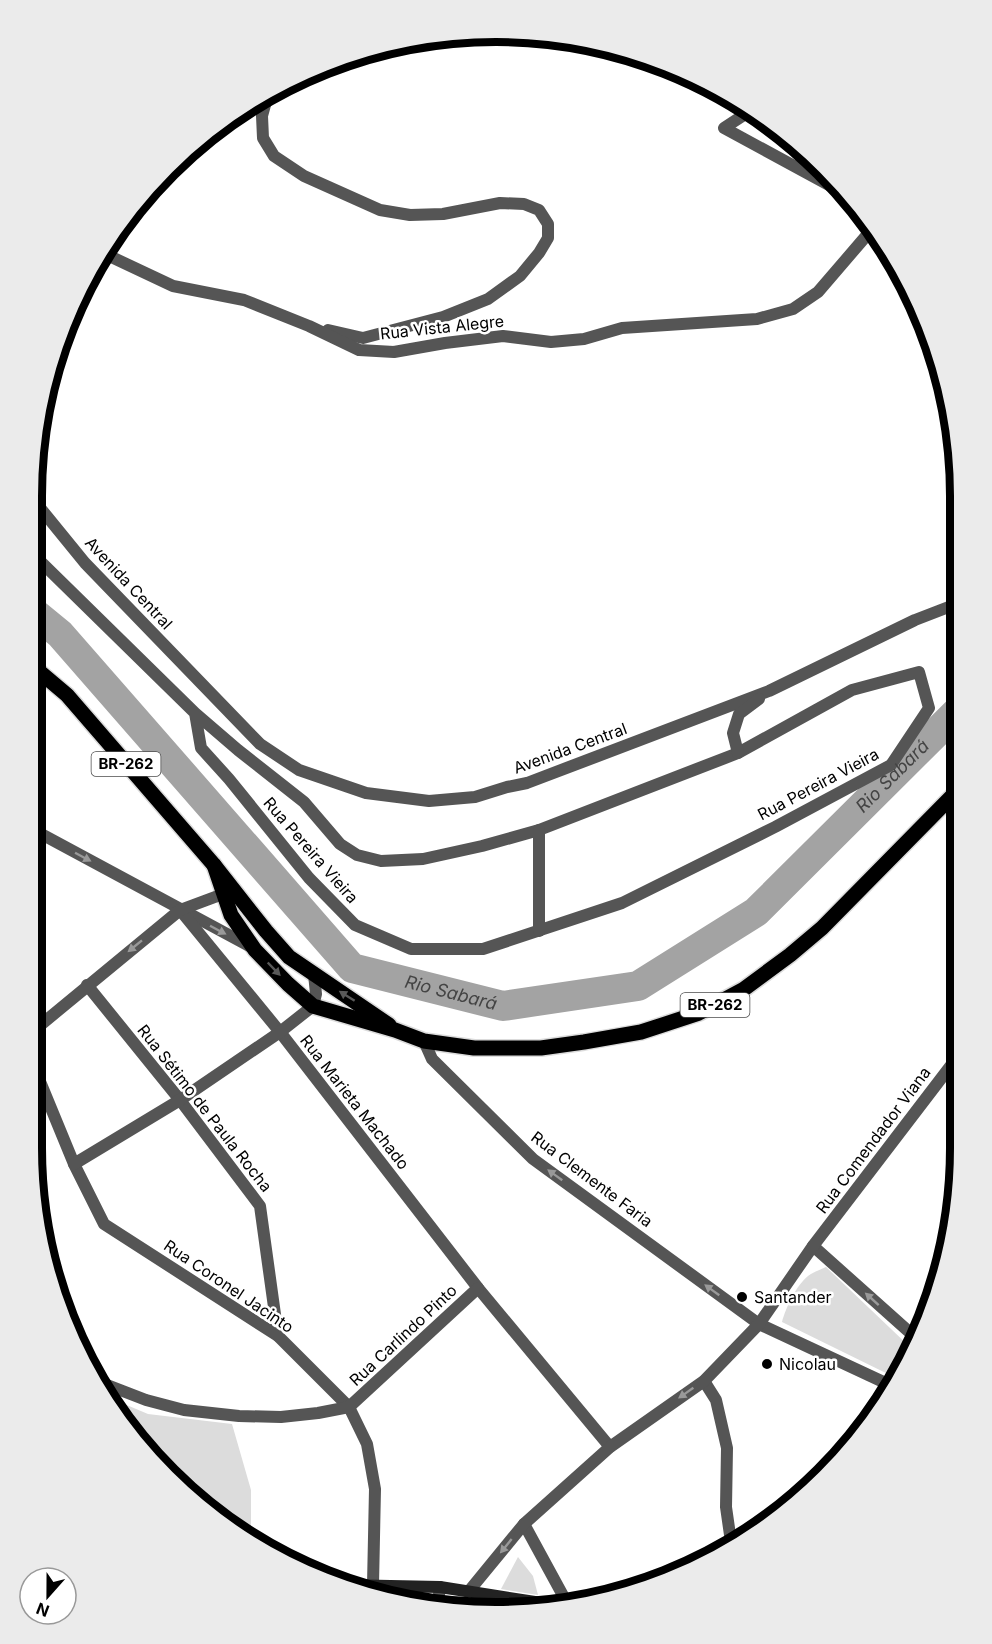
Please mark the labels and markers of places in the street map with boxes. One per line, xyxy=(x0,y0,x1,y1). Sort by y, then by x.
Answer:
place label: Santander xyxy=(754,1287,832,1307)
marker: Santander xyxy=(735,1290,749,1304)
place label: Nicolau xyxy=(779,1354,836,1374)
marker: Nicolau xyxy=(760,1357,774,1371)

